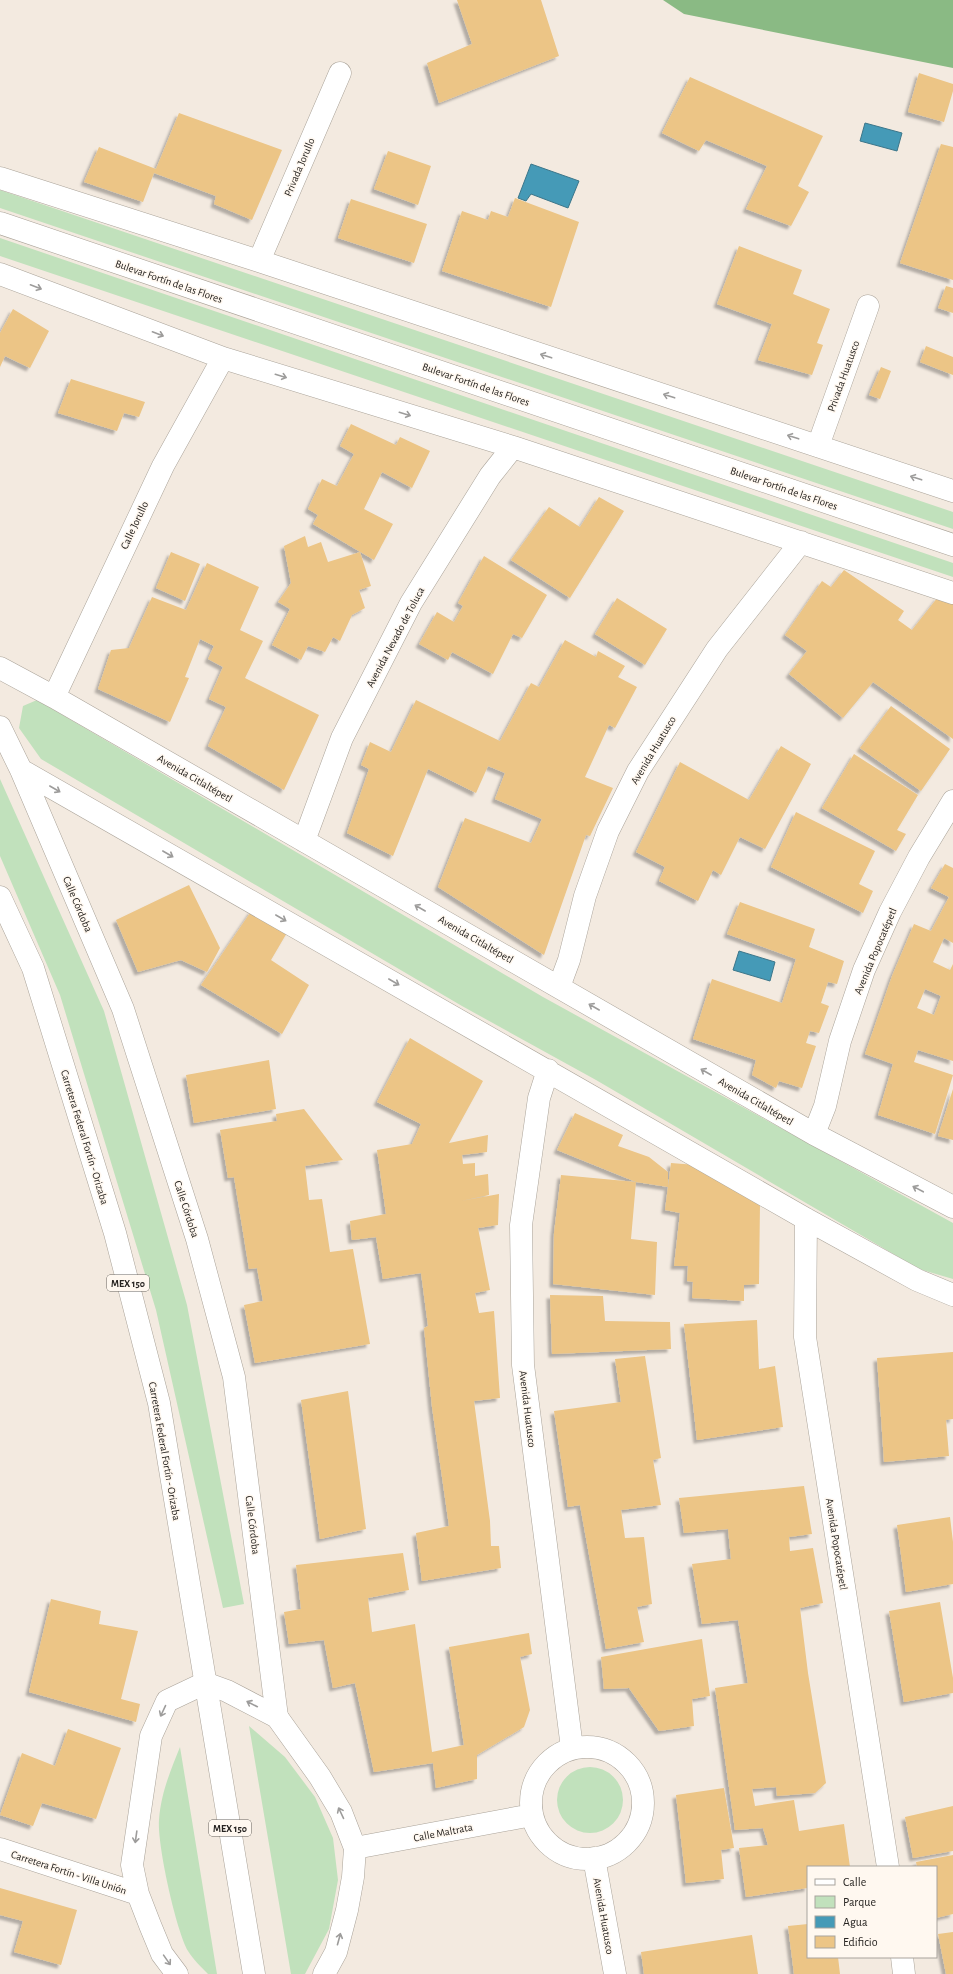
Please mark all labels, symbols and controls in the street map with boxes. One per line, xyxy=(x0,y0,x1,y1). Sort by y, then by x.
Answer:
street label: Privada Jorullo xyxy=(282,136,317,198)
street label: Bulevar Fortín de las Flores xyxy=(114,258,224,305)
one-way arrow xyxy=(30,284,42,292)
one-way arrow xyxy=(152,330,164,338)
street label: Privada Huatusco xyxy=(826,339,861,413)
one-way arrow xyxy=(540,351,552,359)
street label: Bulevar Fortín de las Flores xyxy=(421,361,531,408)
one-way arrow xyxy=(274,373,287,380)
one-way arrow xyxy=(664,392,676,400)
one-way arrow xyxy=(398,411,411,418)
one-way arrow xyxy=(787,433,799,441)
street label: Bulevar Fortín de las Flores xyxy=(729,465,839,512)
one-way arrow xyxy=(910,474,922,482)
street label: Calle Jorullo xyxy=(119,499,150,551)
street label: Avenida Nevado de Toluca xyxy=(364,585,427,689)
street label: Avenida Huatusco xyxy=(629,714,678,786)
street label: Avenida Citlaltépetl xyxy=(155,753,234,804)
one-way arrow xyxy=(49,786,61,794)
one-way arrow xyxy=(162,850,174,858)
street label: Calle Córdoba xyxy=(61,875,94,934)
one-way arrow xyxy=(414,903,426,911)
street label: Avenida Popocatépetl xyxy=(852,906,899,996)
street label: Avenida Citlaltépetl xyxy=(436,914,515,965)
one-way arrow xyxy=(275,915,287,922)
one-way arrow xyxy=(388,979,400,987)
one-way arrow xyxy=(588,1003,600,1011)
street label: Carretera Federal Fortín - Orizaba xyxy=(59,1068,110,1206)
one-way arrow xyxy=(701,1068,713,1076)
street label: Avenida Citlaltépetl xyxy=(716,1076,795,1127)
street label: Calle Córdoba xyxy=(172,1179,201,1239)
one-way arrow xyxy=(912,1185,924,1192)
road number: MEX 150 xyxy=(107,1275,149,1291)
street label: Avenida Huatusco xyxy=(517,1370,538,1448)
street label: Carretera Federal Fortín - Orizaba xyxy=(147,1381,182,1521)
street label: Calle Córdoba xyxy=(243,1495,262,1555)
street label: Avenida Popocatépetl xyxy=(824,1497,849,1591)
one-way arrow xyxy=(246,1700,258,1707)
one-way arrow xyxy=(159,1704,166,1716)
one-way arrow xyxy=(337,1807,344,1819)
road number: MEX 150 xyxy=(209,1820,251,1836)
street label: Calle Maltrata xyxy=(413,1821,474,1844)
one-way arrow xyxy=(132,1830,140,1843)
street label: Carretera Fortín - Villa Unión xyxy=(10,1849,128,1896)
legend xyxy=(807,1866,937,1958)
text: Calle xyxy=(843,1876,866,1888)
street label: Avenida Huatusco xyxy=(591,1877,616,1955)
text: Parque xyxy=(843,1896,876,1908)
text: Agua xyxy=(843,1916,868,1928)
one-way arrow xyxy=(336,1932,343,1945)
text: Edificio xyxy=(843,1936,878,1948)
one-way arrow xyxy=(163,1954,171,1965)

